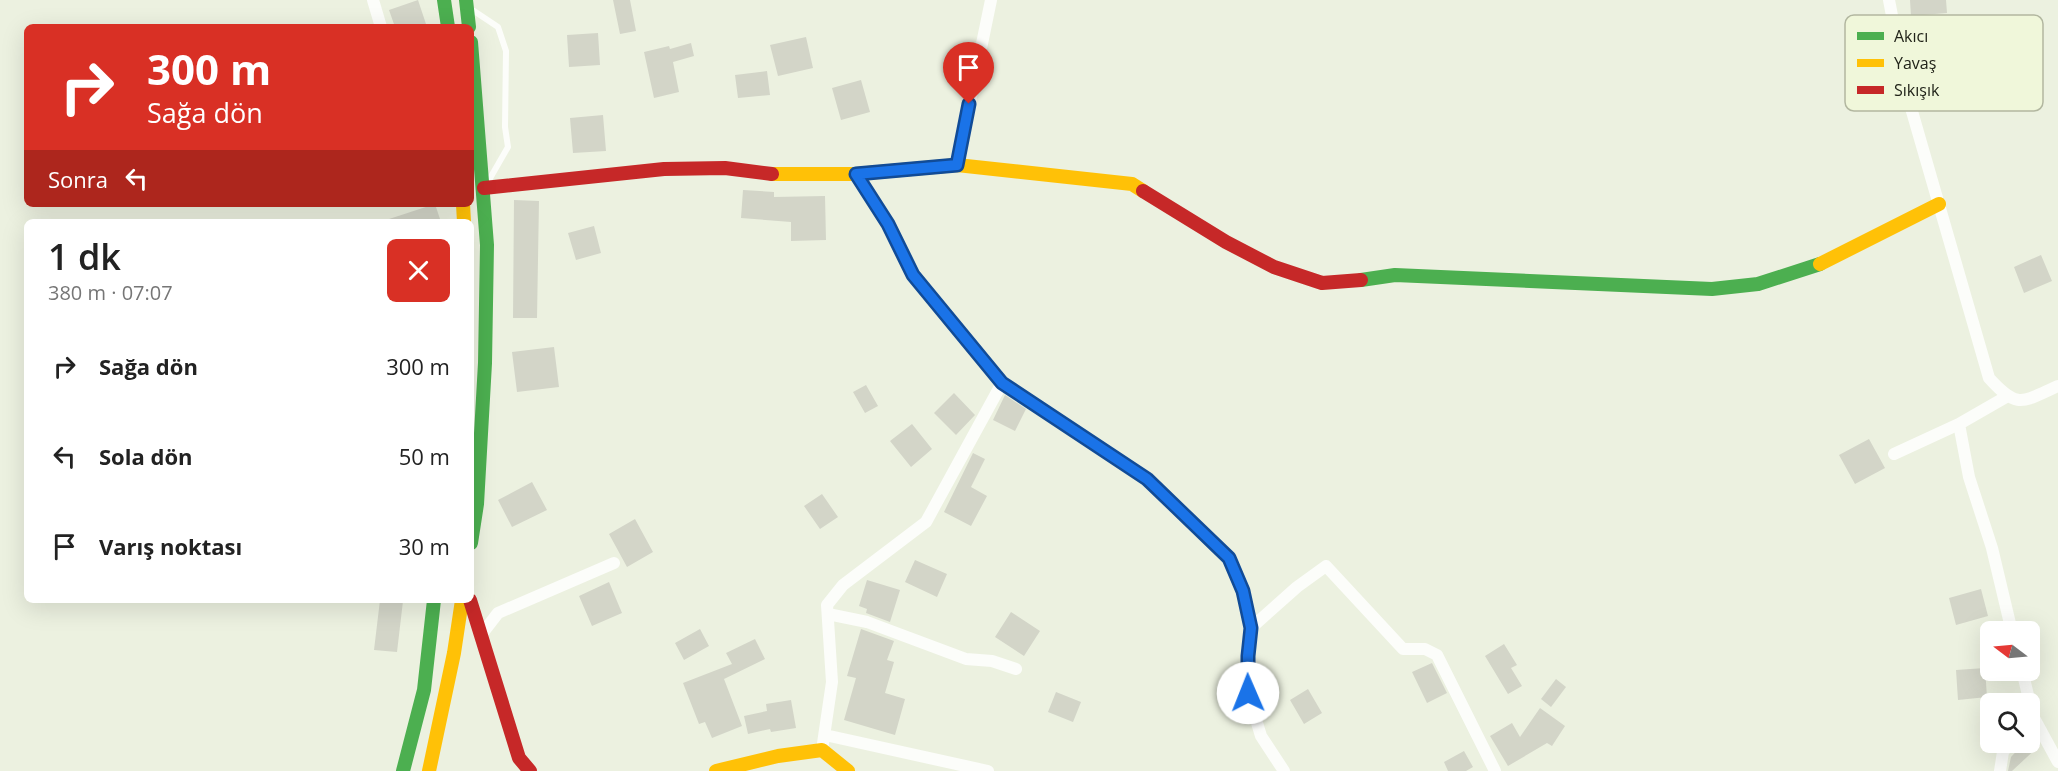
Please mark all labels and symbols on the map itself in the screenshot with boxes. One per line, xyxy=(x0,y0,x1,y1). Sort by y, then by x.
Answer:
legend xyxy=(1845,15,2043,111)
text: Akıcı xyxy=(1894,25,1928,47)
pin xyxy=(943,42,994,104)
text: Yavaş xyxy=(1894,52,1936,74)
text: Sıkışık xyxy=(1894,79,1940,101)
north arrow xyxy=(1980,621,2040,681)
position arrow xyxy=(1216,661,1280,725)

